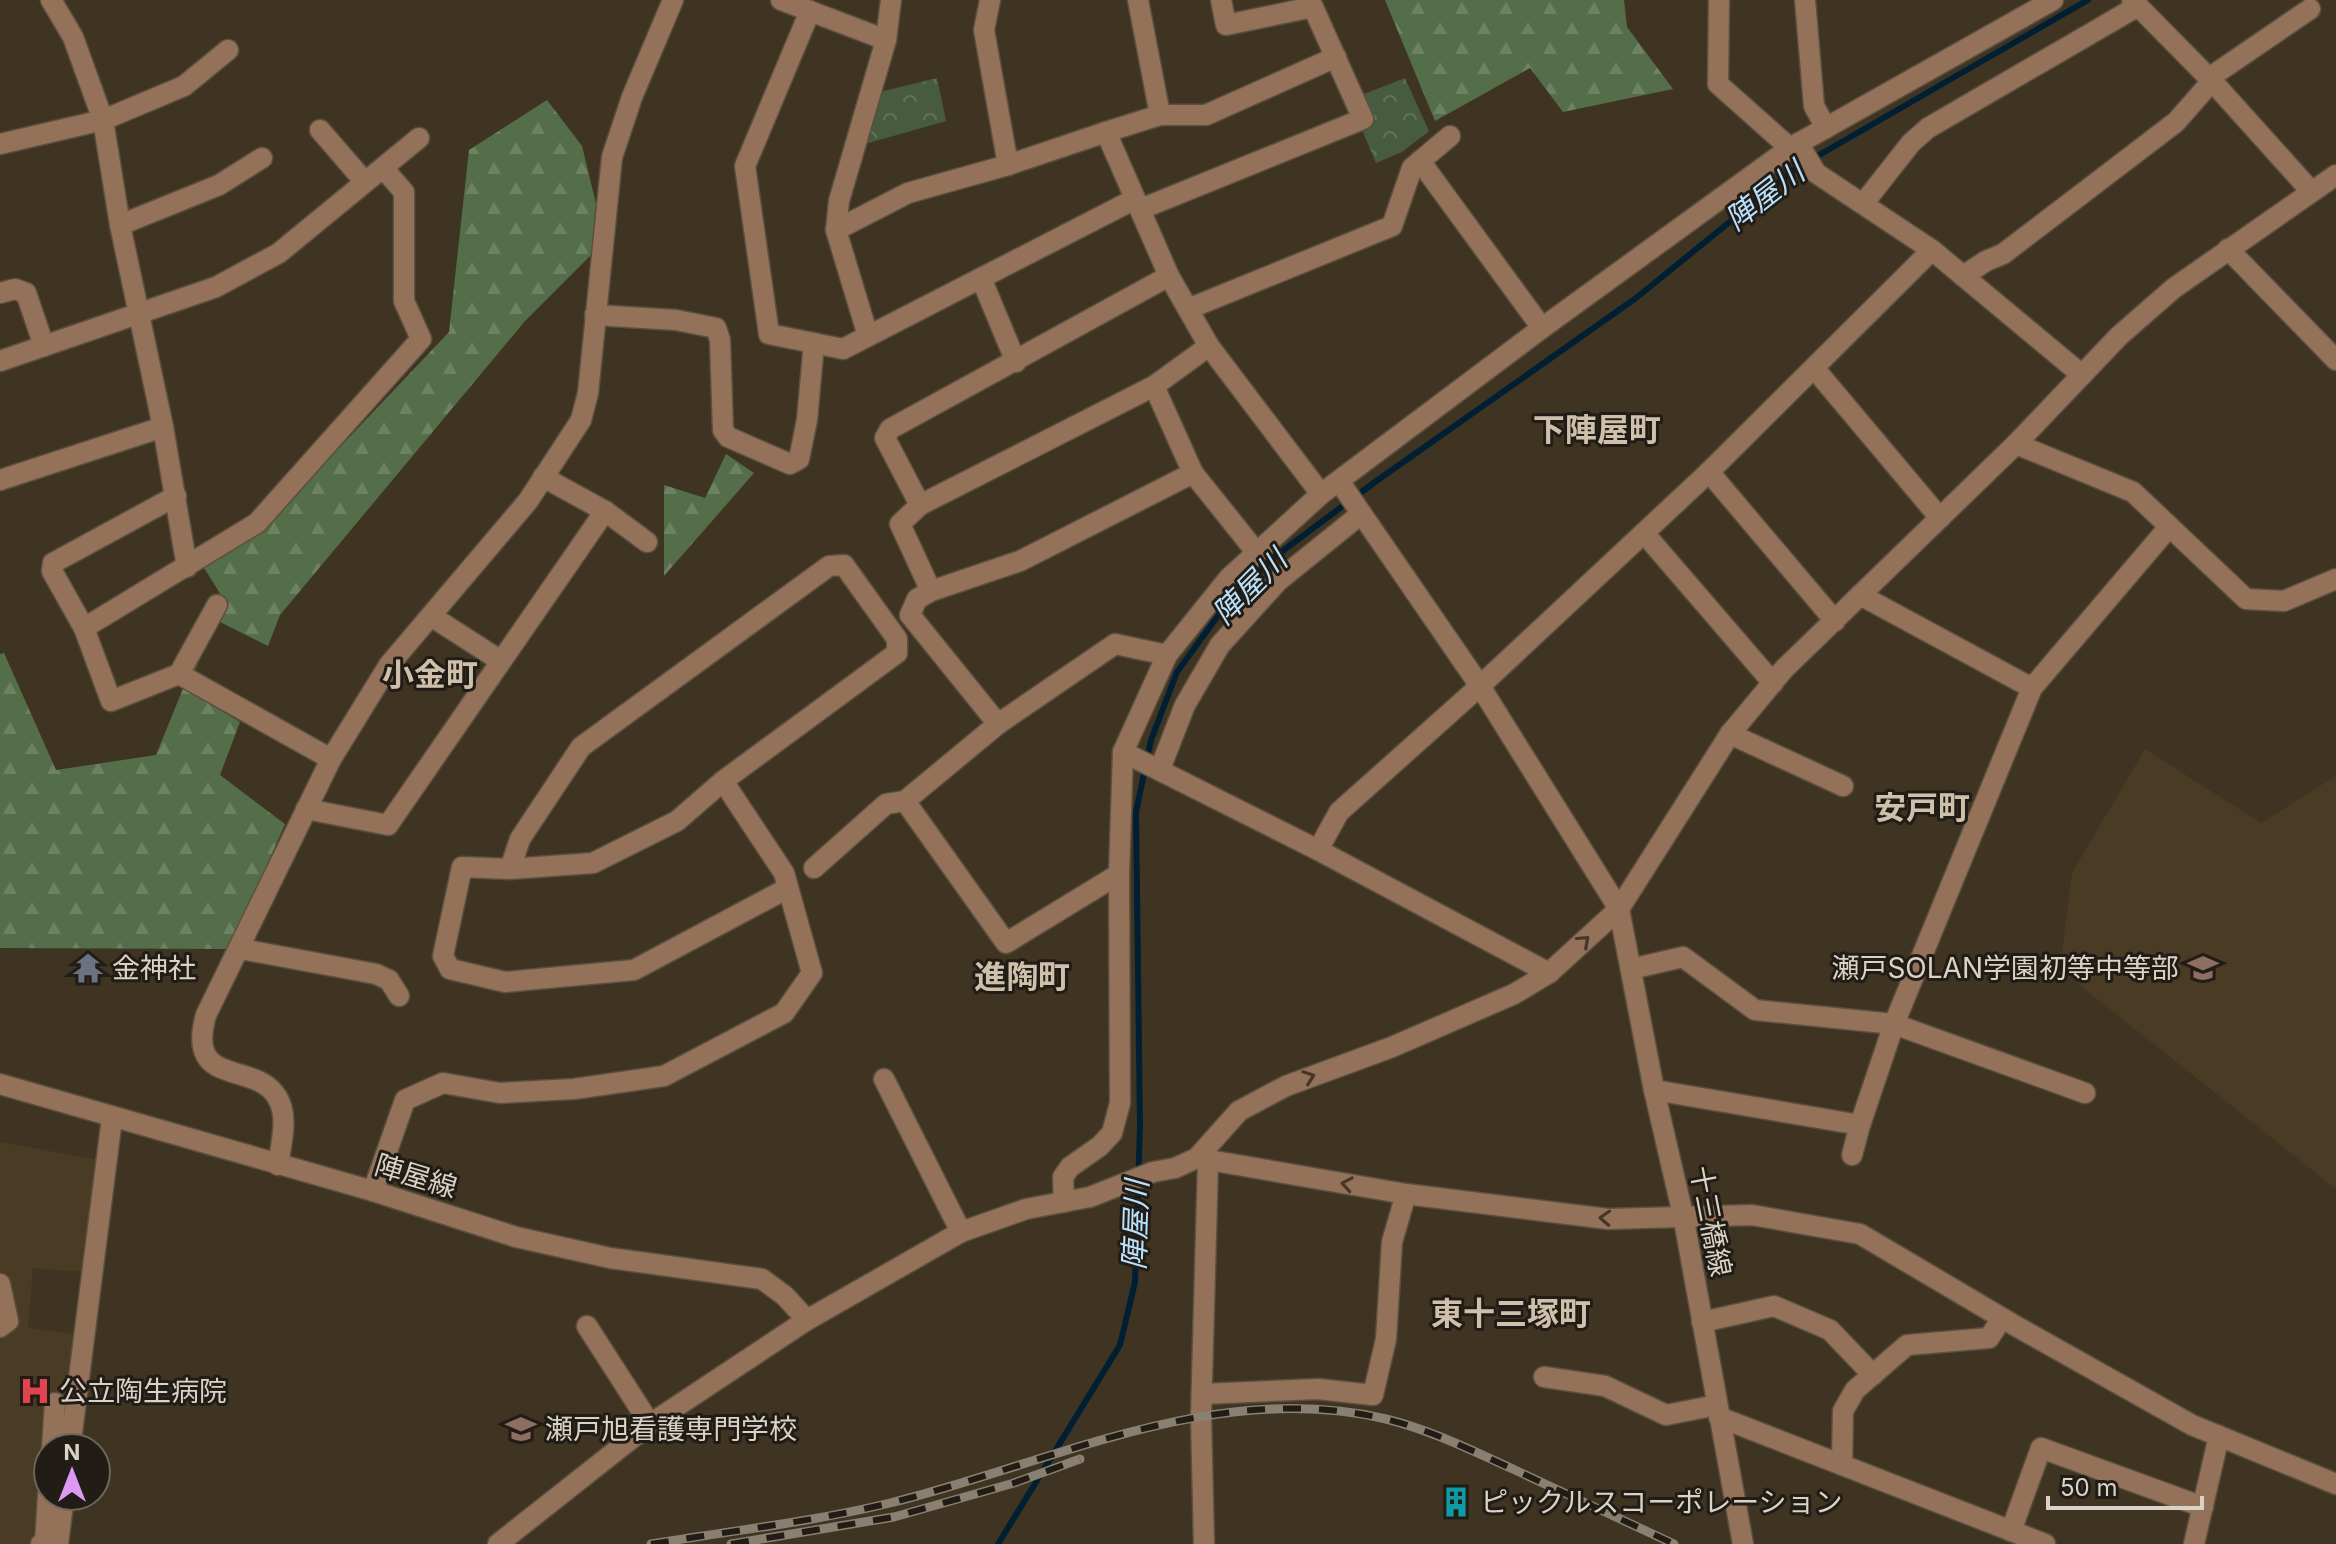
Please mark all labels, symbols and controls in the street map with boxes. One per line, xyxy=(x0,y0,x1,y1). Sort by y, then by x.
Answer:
water label: 陣屋川 xyxy=(1718,151,1813,237)
district label: 下陣屋町 xyxy=(1533,410,1661,449)
water label: 陣屋川 xyxy=(1205,540,1296,631)
district label: 小金町 xyxy=(382,655,478,694)
district label: 安戸町 xyxy=(1874,788,1970,827)
one-way arrow xyxy=(1574,936,1589,951)
temple icon: 金神社 xyxy=(71,951,105,985)
place label: 金神社 xyxy=(112,951,196,985)
place label: 瀬戸SOLAN学園初等中等部 xyxy=(1831,951,2179,985)
school or university icon: 瀬戸SOLAN学園初等中等部 xyxy=(2186,951,2220,985)
district label: 進陶町 xyxy=(974,957,1070,996)
one-way arrow xyxy=(1302,1071,1316,1087)
street label: 陣屋線 xyxy=(371,1147,461,1205)
street label: 十三橋線 xyxy=(1684,1163,1738,1279)
water label: 陣屋川 xyxy=(1115,1176,1155,1271)
one-way arrow xyxy=(1341,1176,1354,1193)
one-way arrow xyxy=(1598,1209,1611,1226)
district label: 東十三塚町 xyxy=(1431,1294,1591,1333)
hospital icon: 公立陶生病院 xyxy=(18,1374,52,1408)
place label: 公立陶生病院 xyxy=(59,1374,227,1408)
school or university icon: 瀬戸旭看護専門学校 xyxy=(504,1412,538,1446)
place label: 瀬戸旭看護専門学校 xyxy=(545,1412,797,1446)
north arrow xyxy=(32,1432,112,1512)
text: N xyxy=(64,1439,80,1465)
scale bar xyxy=(2048,1460,2202,1510)
text: 50 m xyxy=(2060,1473,2118,1502)
building icon: ピックルスコーポレーション xyxy=(1439,1485,1473,1519)
place label: ピックルスコーポレーション xyxy=(1480,1485,1843,1519)

